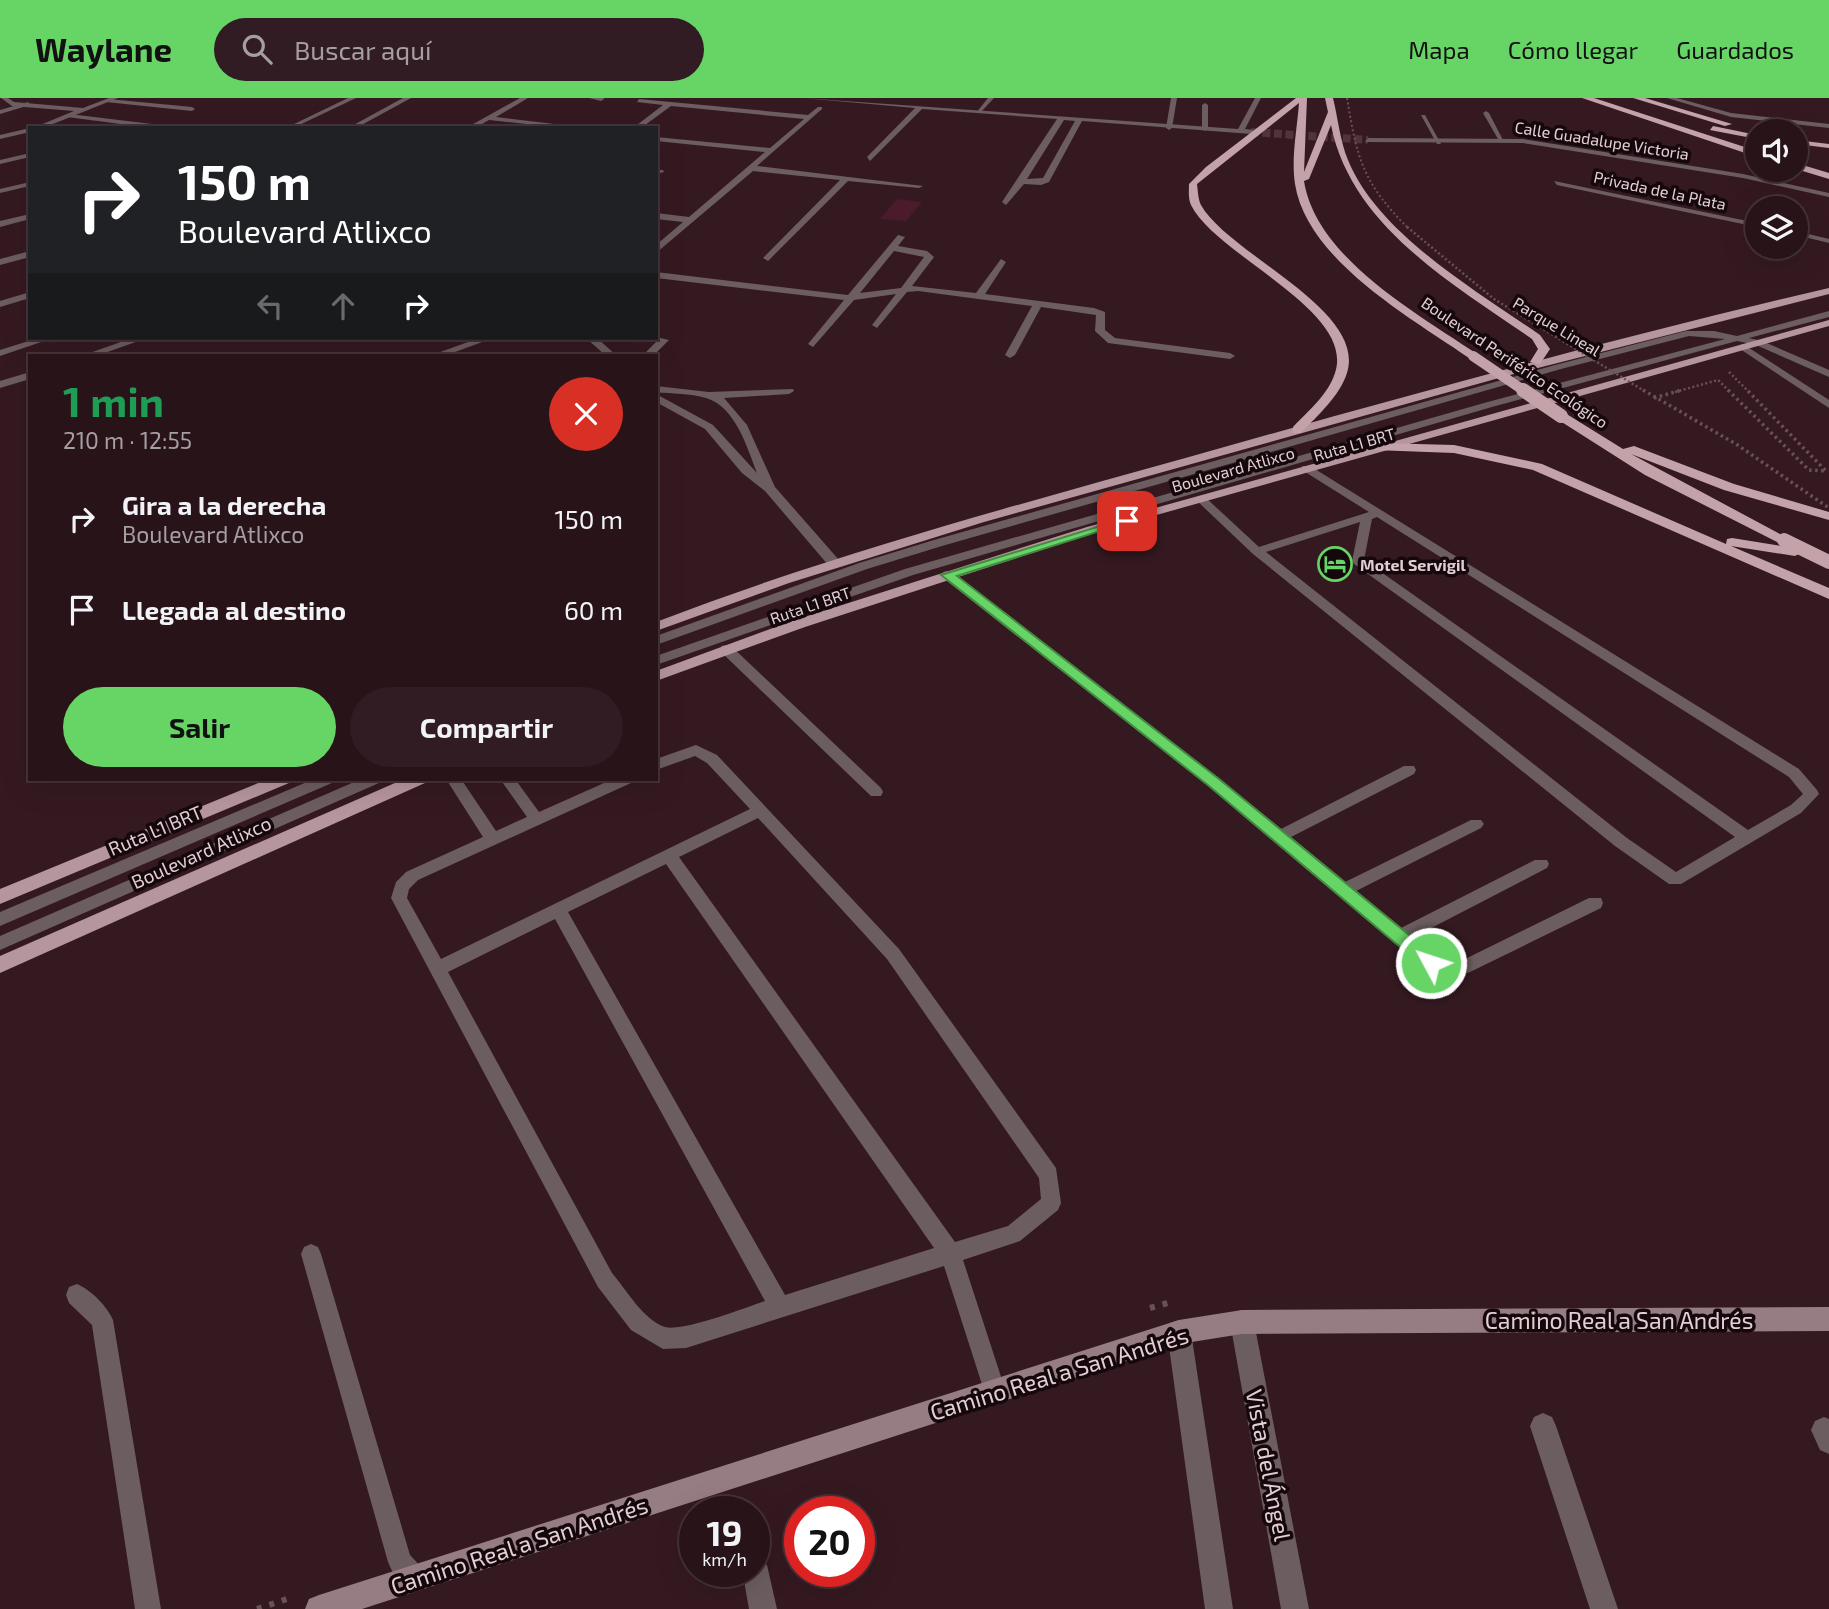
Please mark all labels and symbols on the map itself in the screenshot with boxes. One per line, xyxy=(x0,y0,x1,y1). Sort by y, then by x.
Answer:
street label: Calle Guadalupe Victoria xyxy=(1513,117,1691,163)
street label: Privada de la Plata xyxy=(1592,167,1728,213)
street label: Boulevard Periférico Ecológico xyxy=(1418,292,1612,432)
street label: Parque Lineal xyxy=(1510,293,1604,360)
street label: Ruta L1 BRT xyxy=(1311,423,1397,465)
street label: Boulevard Atlixco xyxy=(1169,442,1297,496)
pin xyxy=(1097,491,1157,551)
hotel icon: Motel Servigil xyxy=(1316,545,1354,583)
place label: Motel Servigil xyxy=(1360,555,1466,574)
street label: Ruta L1 BRT xyxy=(767,582,853,628)
street label: Ruta L1 BRT xyxy=(105,800,205,860)
street label: Boulevard Atlixco xyxy=(128,811,274,893)
position arrow xyxy=(1394,926,1468,1000)
street label: Camino Real a San Andrés xyxy=(1485,1306,1753,1334)
street label: Camino Real a San Andrés xyxy=(926,1320,1192,1426)
street label: Vista del Ángel xyxy=(1241,1387,1297,1543)
street label: Camino Real a San Andrés xyxy=(387,1490,651,1600)
speed limit sign: 20 xyxy=(784,1496,875,1587)

